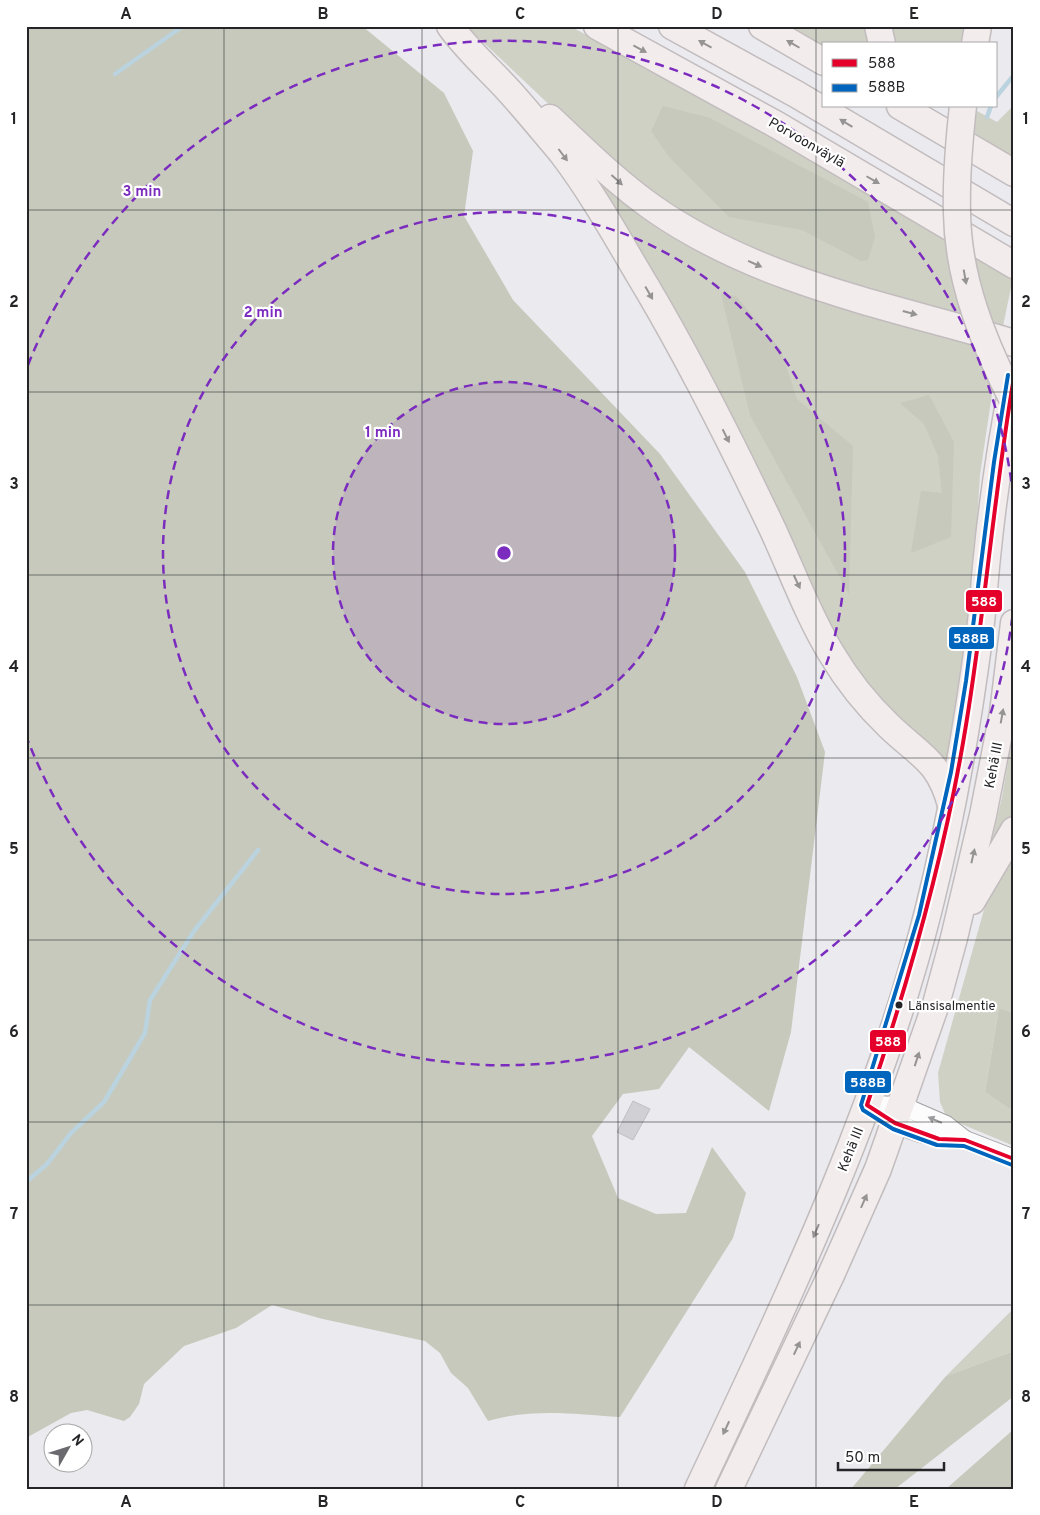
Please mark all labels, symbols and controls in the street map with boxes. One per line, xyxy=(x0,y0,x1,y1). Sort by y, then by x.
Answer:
text: A xyxy=(120,5,132,25)
text: B xyxy=(317,5,329,25)
text: C xyxy=(515,5,525,25)
text: D xyxy=(711,5,723,25)
text: E xyxy=(909,5,919,25)
one-way arrow xyxy=(697,40,712,48)
one-way arrow xyxy=(787,40,800,49)
legend xyxy=(822,42,998,108)
one-way arrow xyxy=(632,45,647,53)
text: 588 xyxy=(868,55,896,74)
text: 588B xyxy=(868,79,905,98)
text: 1 xyxy=(11,110,17,130)
text: 1 xyxy=(1023,110,1029,130)
street label: Porvoonväylä xyxy=(765,115,847,172)
one-way arrow xyxy=(840,119,853,128)
one-way arrow xyxy=(557,148,568,161)
one-way arrow xyxy=(611,174,624,185)
one-way arrow xyxy=(866,176,880,184)
text: 3 min xyxy=(122,183,162,202)
one-way arrow xyxy=(748,260,762,268)
one-way arrow xyxy=(962,269,970,285)
one-way arrow xyxy=(645,286,654,299)
text: 2 xyxy=(9,293,19,313)
text: 2 xyxy=(1021,293,1031,313)
text: 2 min xyxy=(243,304,283,323)
one-way arrow xyxy=(902,309,918,317)
text: 1 min xyxy=(365,424,401,443)
one-way arrow xyxy=(722,428,730,443)
text: 3 xyxy=(9,475,19,495)
text: 3 xyxy=(1021,475,1031,495)
centre of rings xyxy=(495,544,513,562)
one-way arrow xyxy=(793,575,801,589)
line badge: 588 xyxy=(965,589,1003,613)
text: 588 xyxy=(971,594,997,611)
line badge: 588B xyxy=(948,626,995,650)
text: 588B xyxy=(953,631,989,648)
text: 4 xyxy=(9,658,19,678)
text: 4 xyxy=(1021,658,1031,678)
one-way arrow xyxy=(999,708,1007,724)
street label: Kehä III xyxy=(982,741,1007,790)
text: 5 xyxy=(9,840,19,860)
text: 5 xyxy=(1021,840,1031,860)
one-way arrow xyxy=(970,848,978,864)
place label: Länsisalmentie xyxy=(908,999,995,1015)
marker: Länsisalmentie xyxy=(894,1000,904,1010)
text: 6 xyxy=(9,1023,19,1043)
text: 6 xyxy=(1021,1023,1031,1043)
line badge: 588 xyxy=(869,1029,907,1053)
text: 588 xyxy=(875,1034,901,1051)
one-way arrow xyxy=(914,1052,922,1067)
line badge: 588B xyxy=(844,1070,892,1094)
text: 588B xyxy=(850,1075,886,1092)
one-way arrow xyxy=(927,1116,942,1124)
street label: Kehä III xyxy=(835,1125,868,1174)
one-way arrow xyxy=(861,1194,869,1208)
text: 7 xyxy=(10,1205,18,1225)
text: 7 xyxy=(1022,1205,1030,1225)
one-way arrow xyxy=(811,1224,819,1238)
one-way arrow xyxy=(793,1341,801,1355)
text: 8 xyxy=(9,1388,19,1408)
text: 8 xyxy=(1021,1388,1031,1408)
one-way arrow xyxy=(722,1421,730,1435)
north arrow xyxy=(42,1422,92,1472)
text: N xyxy=(67,1432,87,1450)
scale bar xyxy=(838,1440,944,1472)
text: 50 m xyxy=(845,1449,880,1468)
text: A xyxy=(120,1493,132,1513)
text: B xyxy=(317,1493,329,1513)
text: C xyxy=(515,1493,525,1513)
text: D xyxy=(711,1493,723,1513)
text: E xyxy=(909,1493,919,1513)

